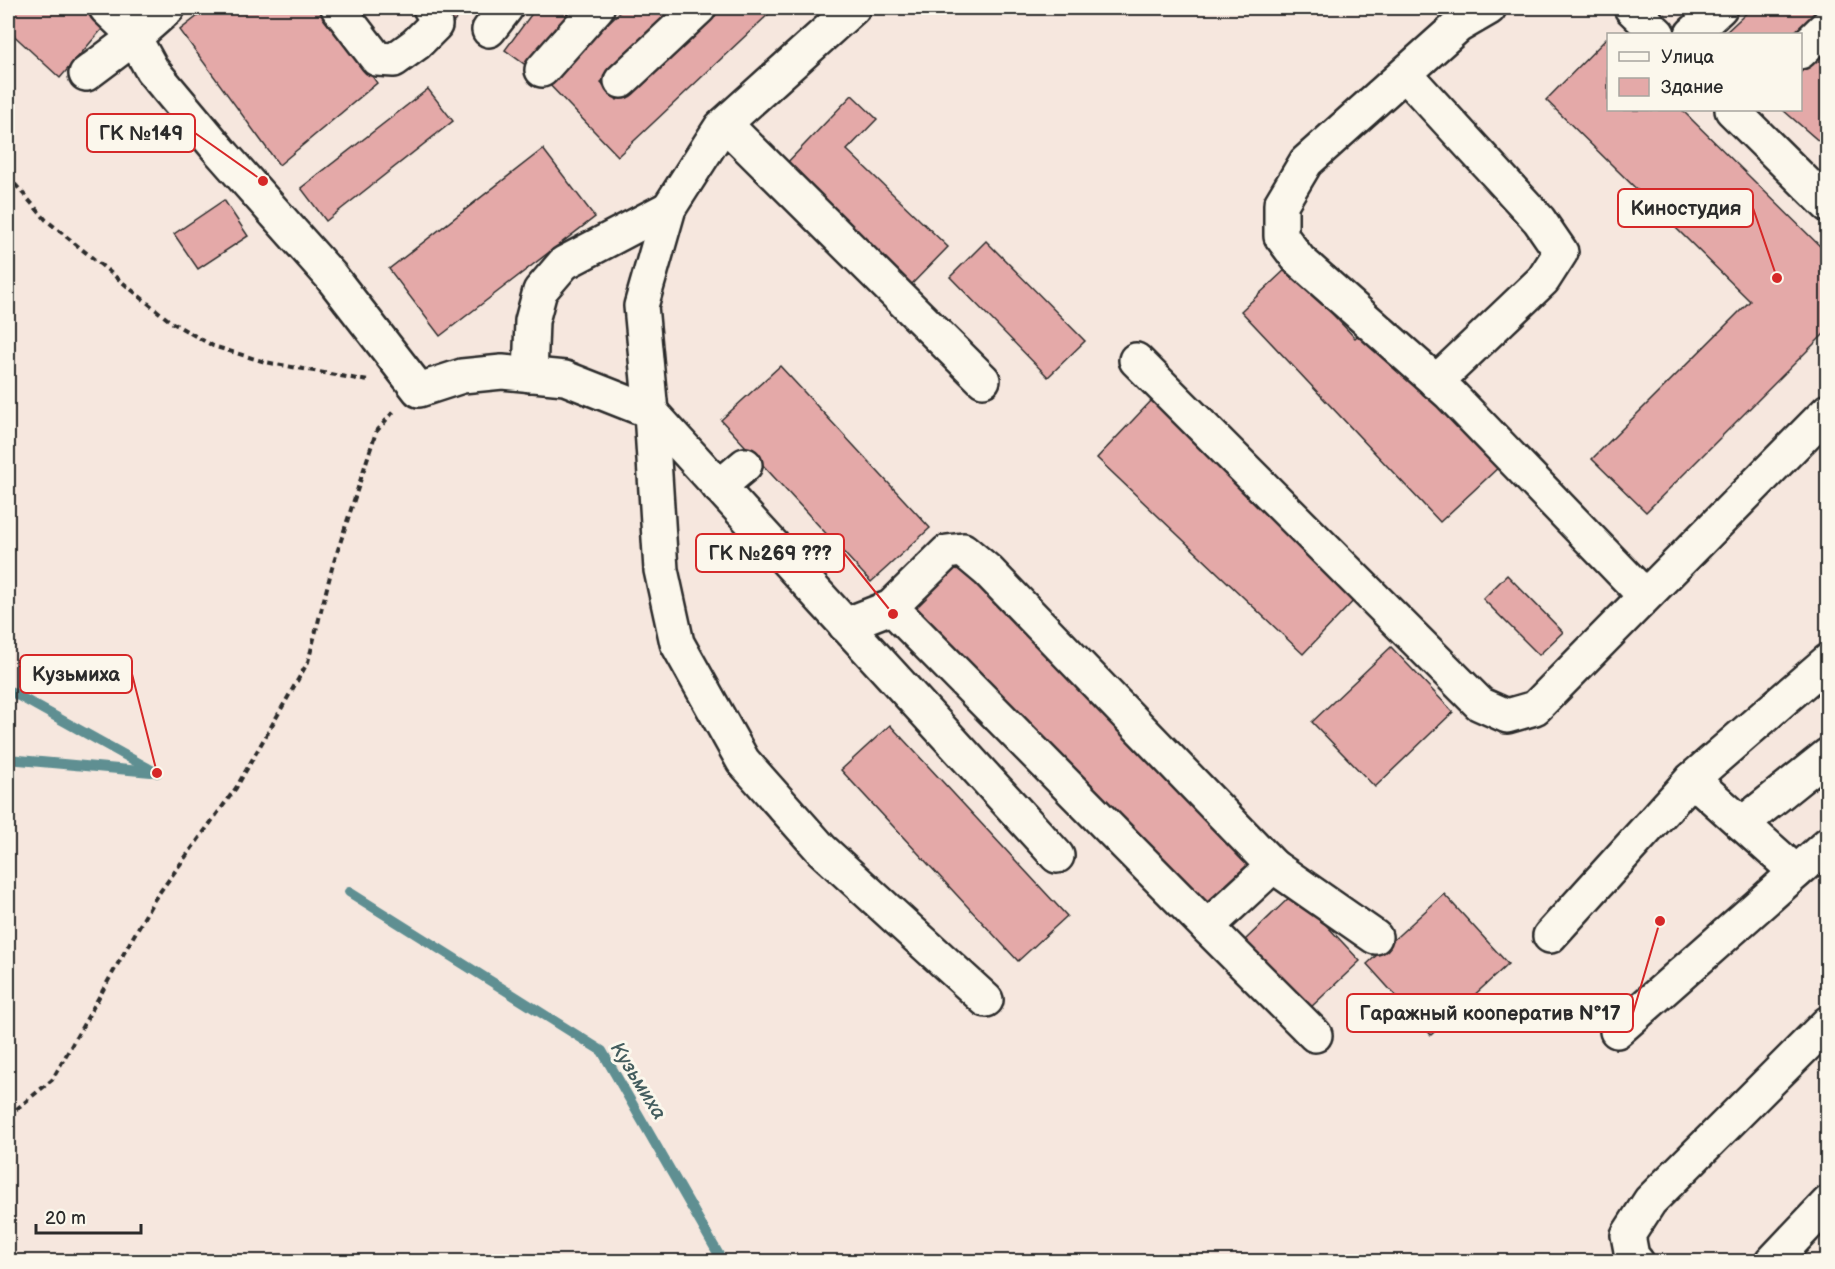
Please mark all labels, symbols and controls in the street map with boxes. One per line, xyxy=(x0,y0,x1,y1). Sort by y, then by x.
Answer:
legend xyxy=(1607,33,1802,111)
text: Улица xyxy=(1661,47,1715,68)
text: Здание xyxy=(1661,77,1723,98)
callout: ГК №149 xyxy=(87,114,195,152)
text: ГК №149 xyxy=(99,122,183,146)
callout: Киностудия xyxy=(1618,189,1753,227)
text: Киностудия xyxy=(1630,197,1742,221)
callout: ГК №269 ??? xyxy=(696,534,844,572)
text: ГК №269 ??? xyxy=(708,542,832,566)
callout: Кузьмиха xyxy=(20,655,132,693)
text: Кузьмиха xyxy=(32,663,120,687)
callout: Гаражный кооператив N°17 xyxy=(1347,994,1633,1032)
text: Гаражный кооператив N°17 xyxy=(1359,1002,1621,1026)
water label: Кузьмиха xyxy=(605,1038,671,1124)
scale bar xyxy=(36,1197,141,1235)
text: 20 m xyxy=(45,1208,86,1229)

